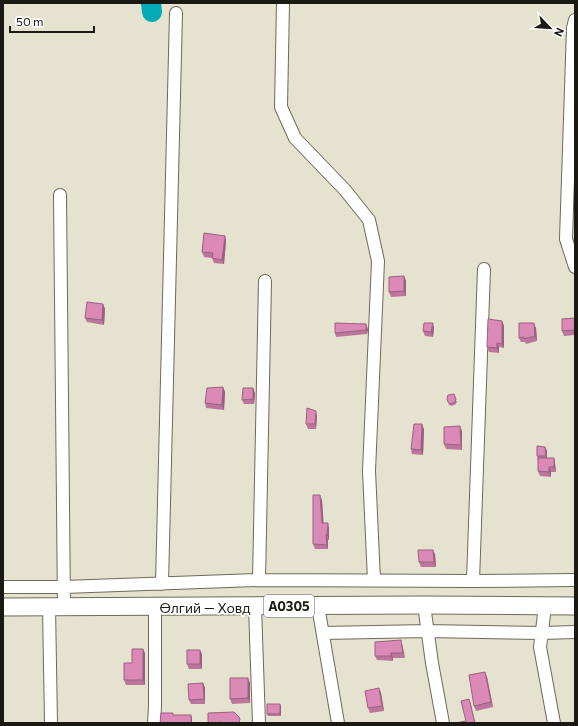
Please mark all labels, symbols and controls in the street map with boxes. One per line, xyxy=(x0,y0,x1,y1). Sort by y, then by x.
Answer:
scale bar xyxy=(10,8,94,34)
north arrow xyxy=(530,8,570,48)
text: 50 m xyxy=(16,14,44,28)
text: N xyxy=(552,26,567,39)
road number: A0305 xyxy=(264,595,314,617)
street label: Өлгий — Ховд xyxy=(160,599,250,616)

